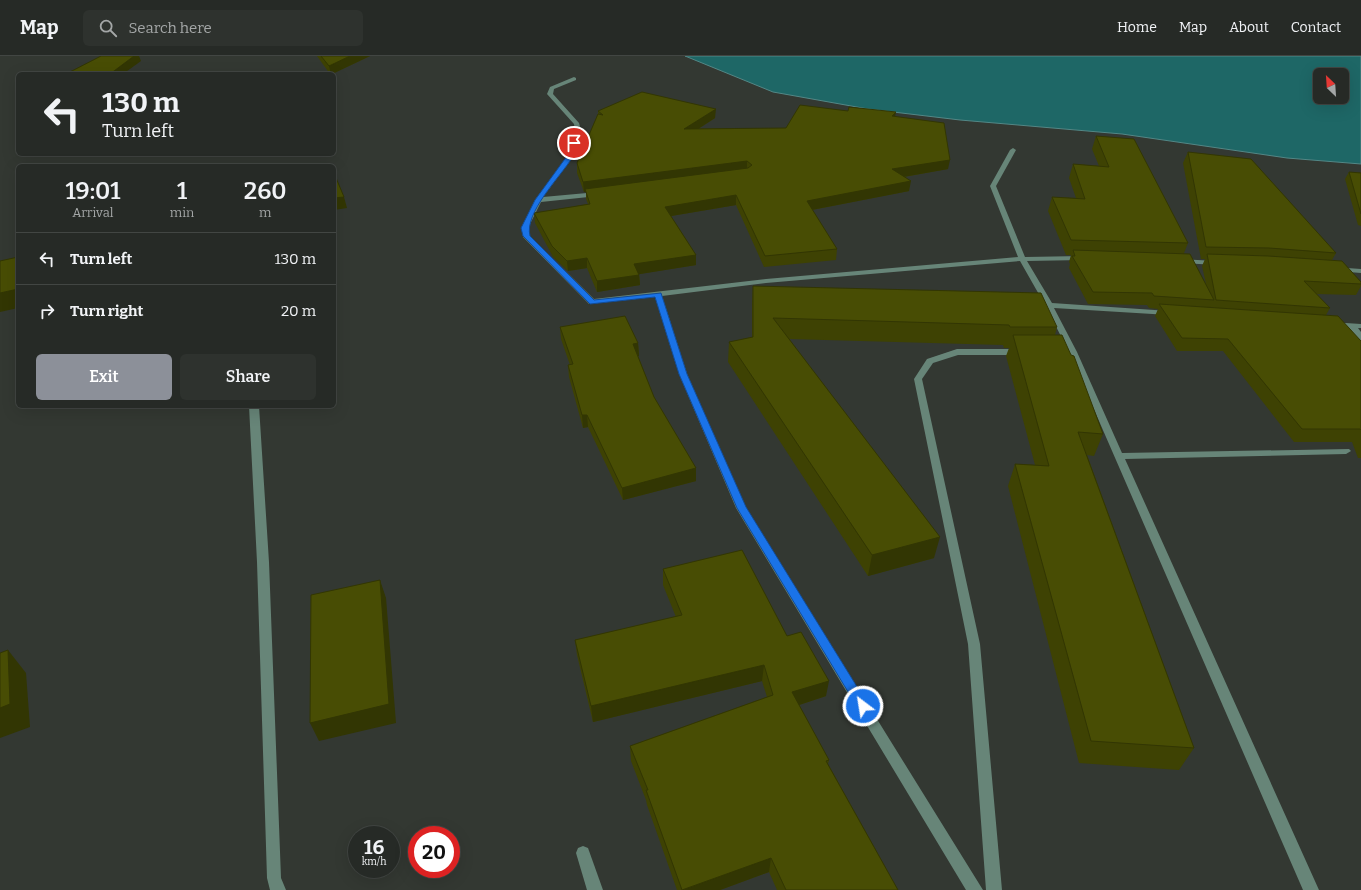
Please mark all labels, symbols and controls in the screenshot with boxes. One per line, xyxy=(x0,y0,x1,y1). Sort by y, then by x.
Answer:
search box xyxy=(83,10,363,46)
text: Map xyxy=(20,16,59,39)
icon: search xyxy=(97,17,119,39)
text: Search here xyxy=(129,19,212,37)
text: Home xyxy=(1117,19,1157,36)
text: Map xyxy=(1179,19,1207,36)
text: About xyxy=(1229,19,1269,36)
text: Contact xyxy=(1291,19,1341,36)
north arrow xyxy=(1313,68,1349,104)
map controls xyxy=(1313,68,1349,104)
text: 130 m xyxy=(102,86,180,119)
icon: left xyxy=(36,88,88,140)
text: Turn left xyxy=(102,120,174,142)
pin xyxy=(557,126,591,160)
icon: arrive xyxy=(563,132,585,154)
text: 19:01 xyxy=(65,177,120,205)
text: 1 xyxy=(177,177,187,205)
text: 260 xyxy=(244,177,287,205)
text: Arrival xyxy=(72,205,114,220)
text: min xyxy=(170,205,194,220)
text: m xyxy=(259,205,271,220)
icon: left xyxy=(36,248,58,270)
text: Turn left xyxy=(70,250,132,268)
text: 130 m xyxy=(274,250,316,268)
icon: right xyxy=(36,300,58,322)
text: Turn right xyxy=(70,302,143,320)
text: 20 m xyxy=(281,302,316,320)
button: Exit xyxy=(36,354,172,400)
button: Share xyxy=(180,354,316,400)
position arrow xyxy=(842,685,884,727)
speed limit sign: 20 xyxy=(408,826,460,878)
text: 16 xyxy=(364,835,384,859)
text: km/h xyxy=(362,856,386,868)

